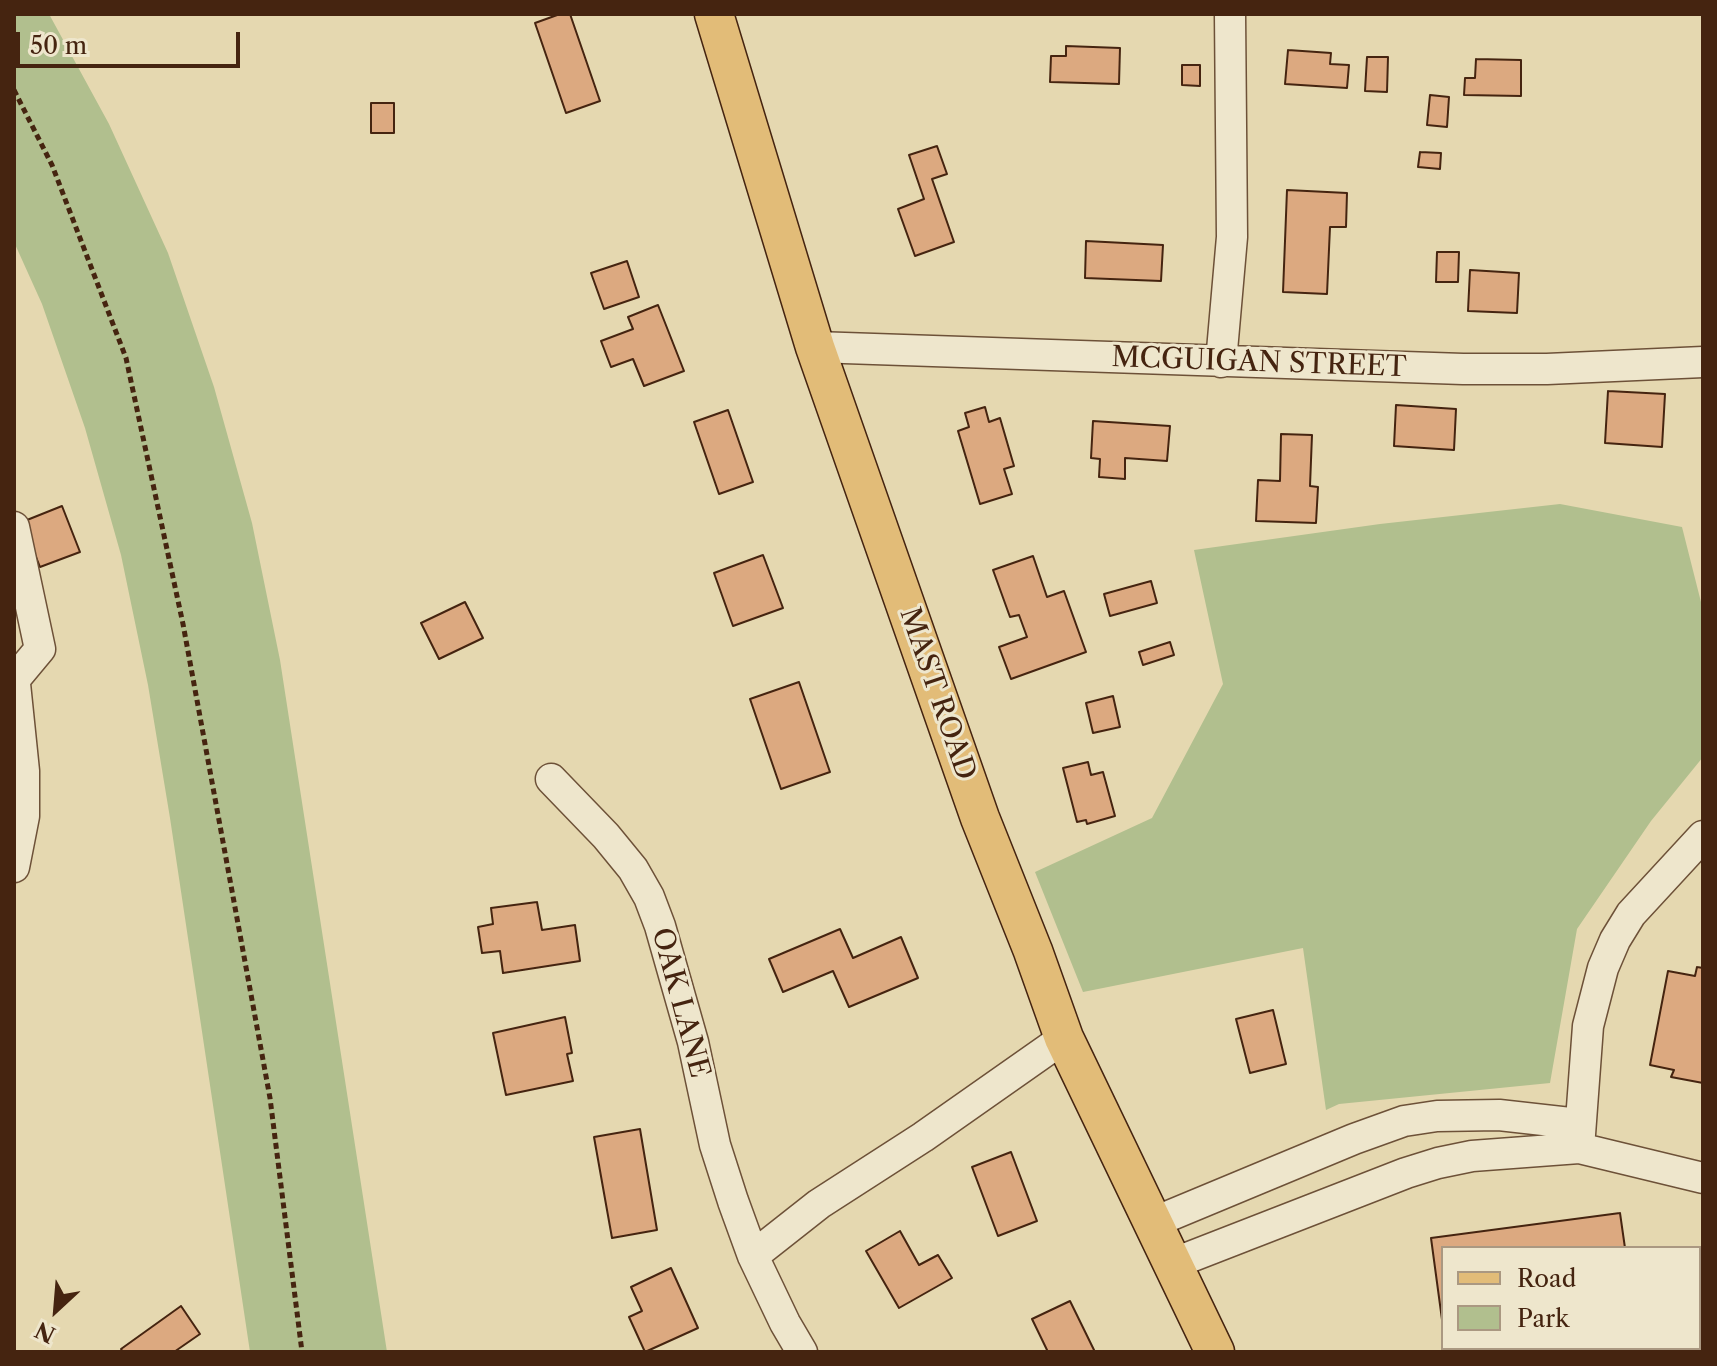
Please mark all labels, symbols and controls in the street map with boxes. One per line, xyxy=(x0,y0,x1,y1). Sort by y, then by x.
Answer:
scale bar xyxy=(20,16,244,66)
text: 50 m xyxy=(30,31,87,60)
street label: MCGUIGAN STREET xyxy=(1111,341,1407,385)
street label: MAST ROAD xyxy=(892,603,982,785)
street label: OAK LANE xyxy=(644,924,716,1082)
legend xyxy=(1441,1246,1701,1350)
text: Road xyxy=(1517,1264,1576,1293)
north arrow xyxy=(16,1270,96,1350)
text: Park xyxy=(1517,1304,1569,1333)
text: N xyxy=(31,1316,60,1348)

